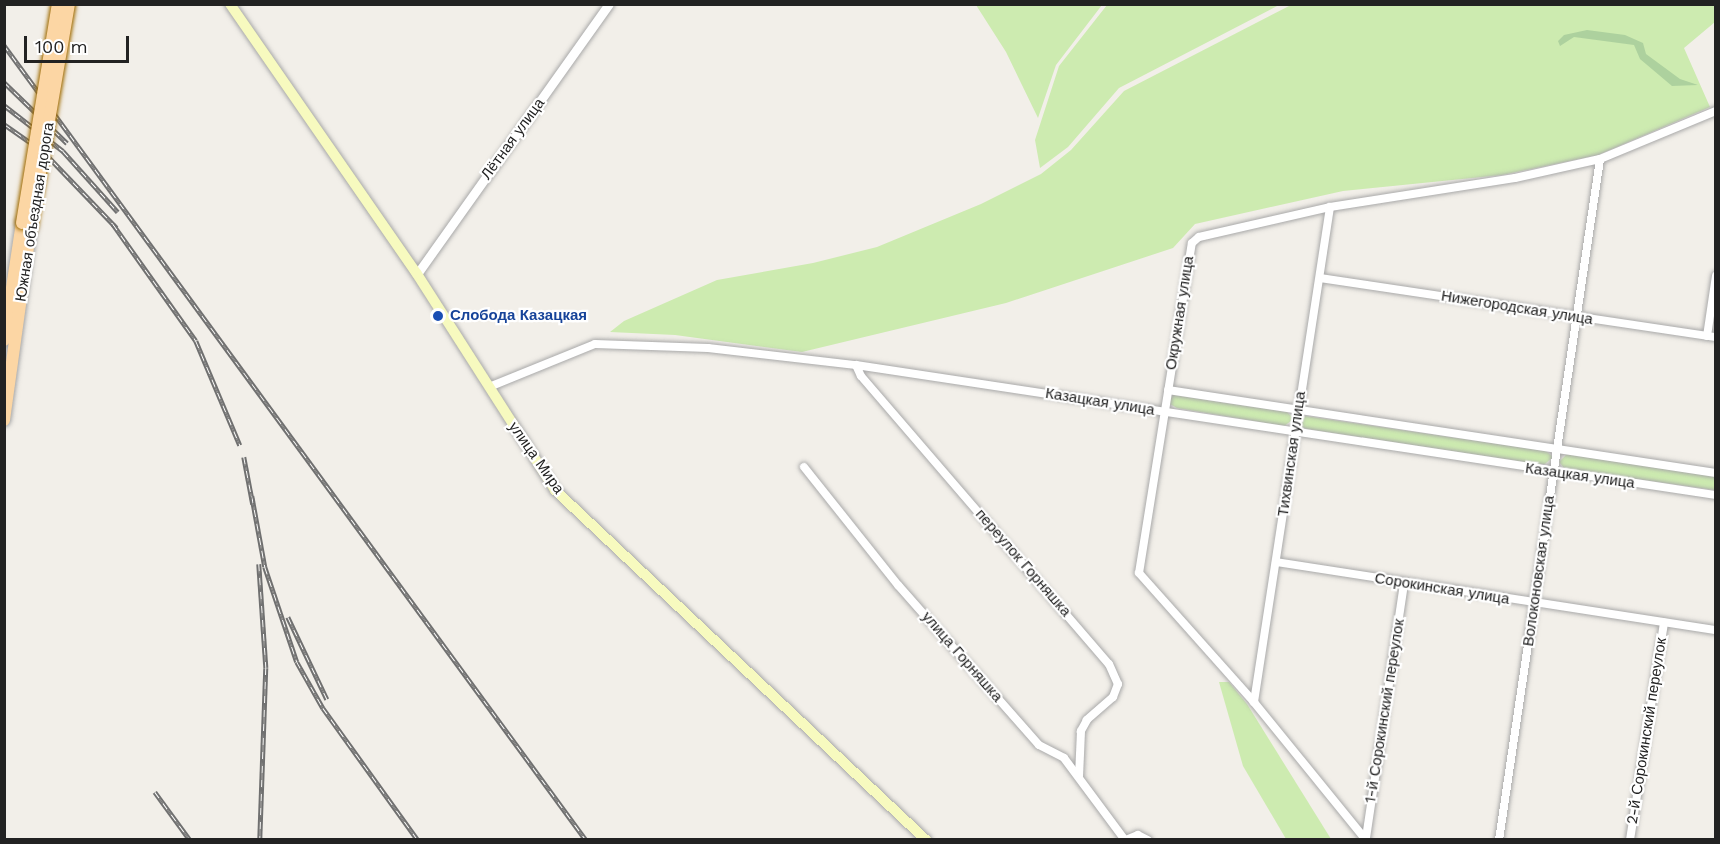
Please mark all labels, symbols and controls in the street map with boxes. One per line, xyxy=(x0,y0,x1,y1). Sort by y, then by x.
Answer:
scale bar xyxy=(27,24,132,62)
text: 100 m xyxy=(35,36,88,57)
street label: Лётная улица xyxy=(477,95,549,183)
street label: Южная объездная дорога xyxy=(12,121,58,303)
street label: Окружная улица xyxy=(1162,255,1198,371)
street label: Нижегородская улица xyxy=(1440,287,1594,329)
place label: Слобода Казацкая xyxy=(450,307,587,325)
marker: Слобода Казацкая xyxy=(431,309,445,323)
street label: Казацкая улица xyxy=(1044,384,1156,420)
street label: Тихвинская улица xyxy=(1274,390,1310,518)
street label: улица Мира xyxy=(505,418,567,498)
street label: Казацкая улица xyxy=(1524,459,1636,493)
street label: Волоконовская улица xyxy=(1520,494,1558,648)
street label: переулок Горняшка xyxy=(971,506,1075,620)
street label: Сорокинская улица xyxy=(1373,569,1511,609)
street label: улица Горняшка xyxy=(918,608,1006,706)
street label: 1-й Сорокинский переулок xyxy=(1362,618,1408,804)
street label: 2-й Сорокинский переулок xyxy=(1623,636,1671,826)

